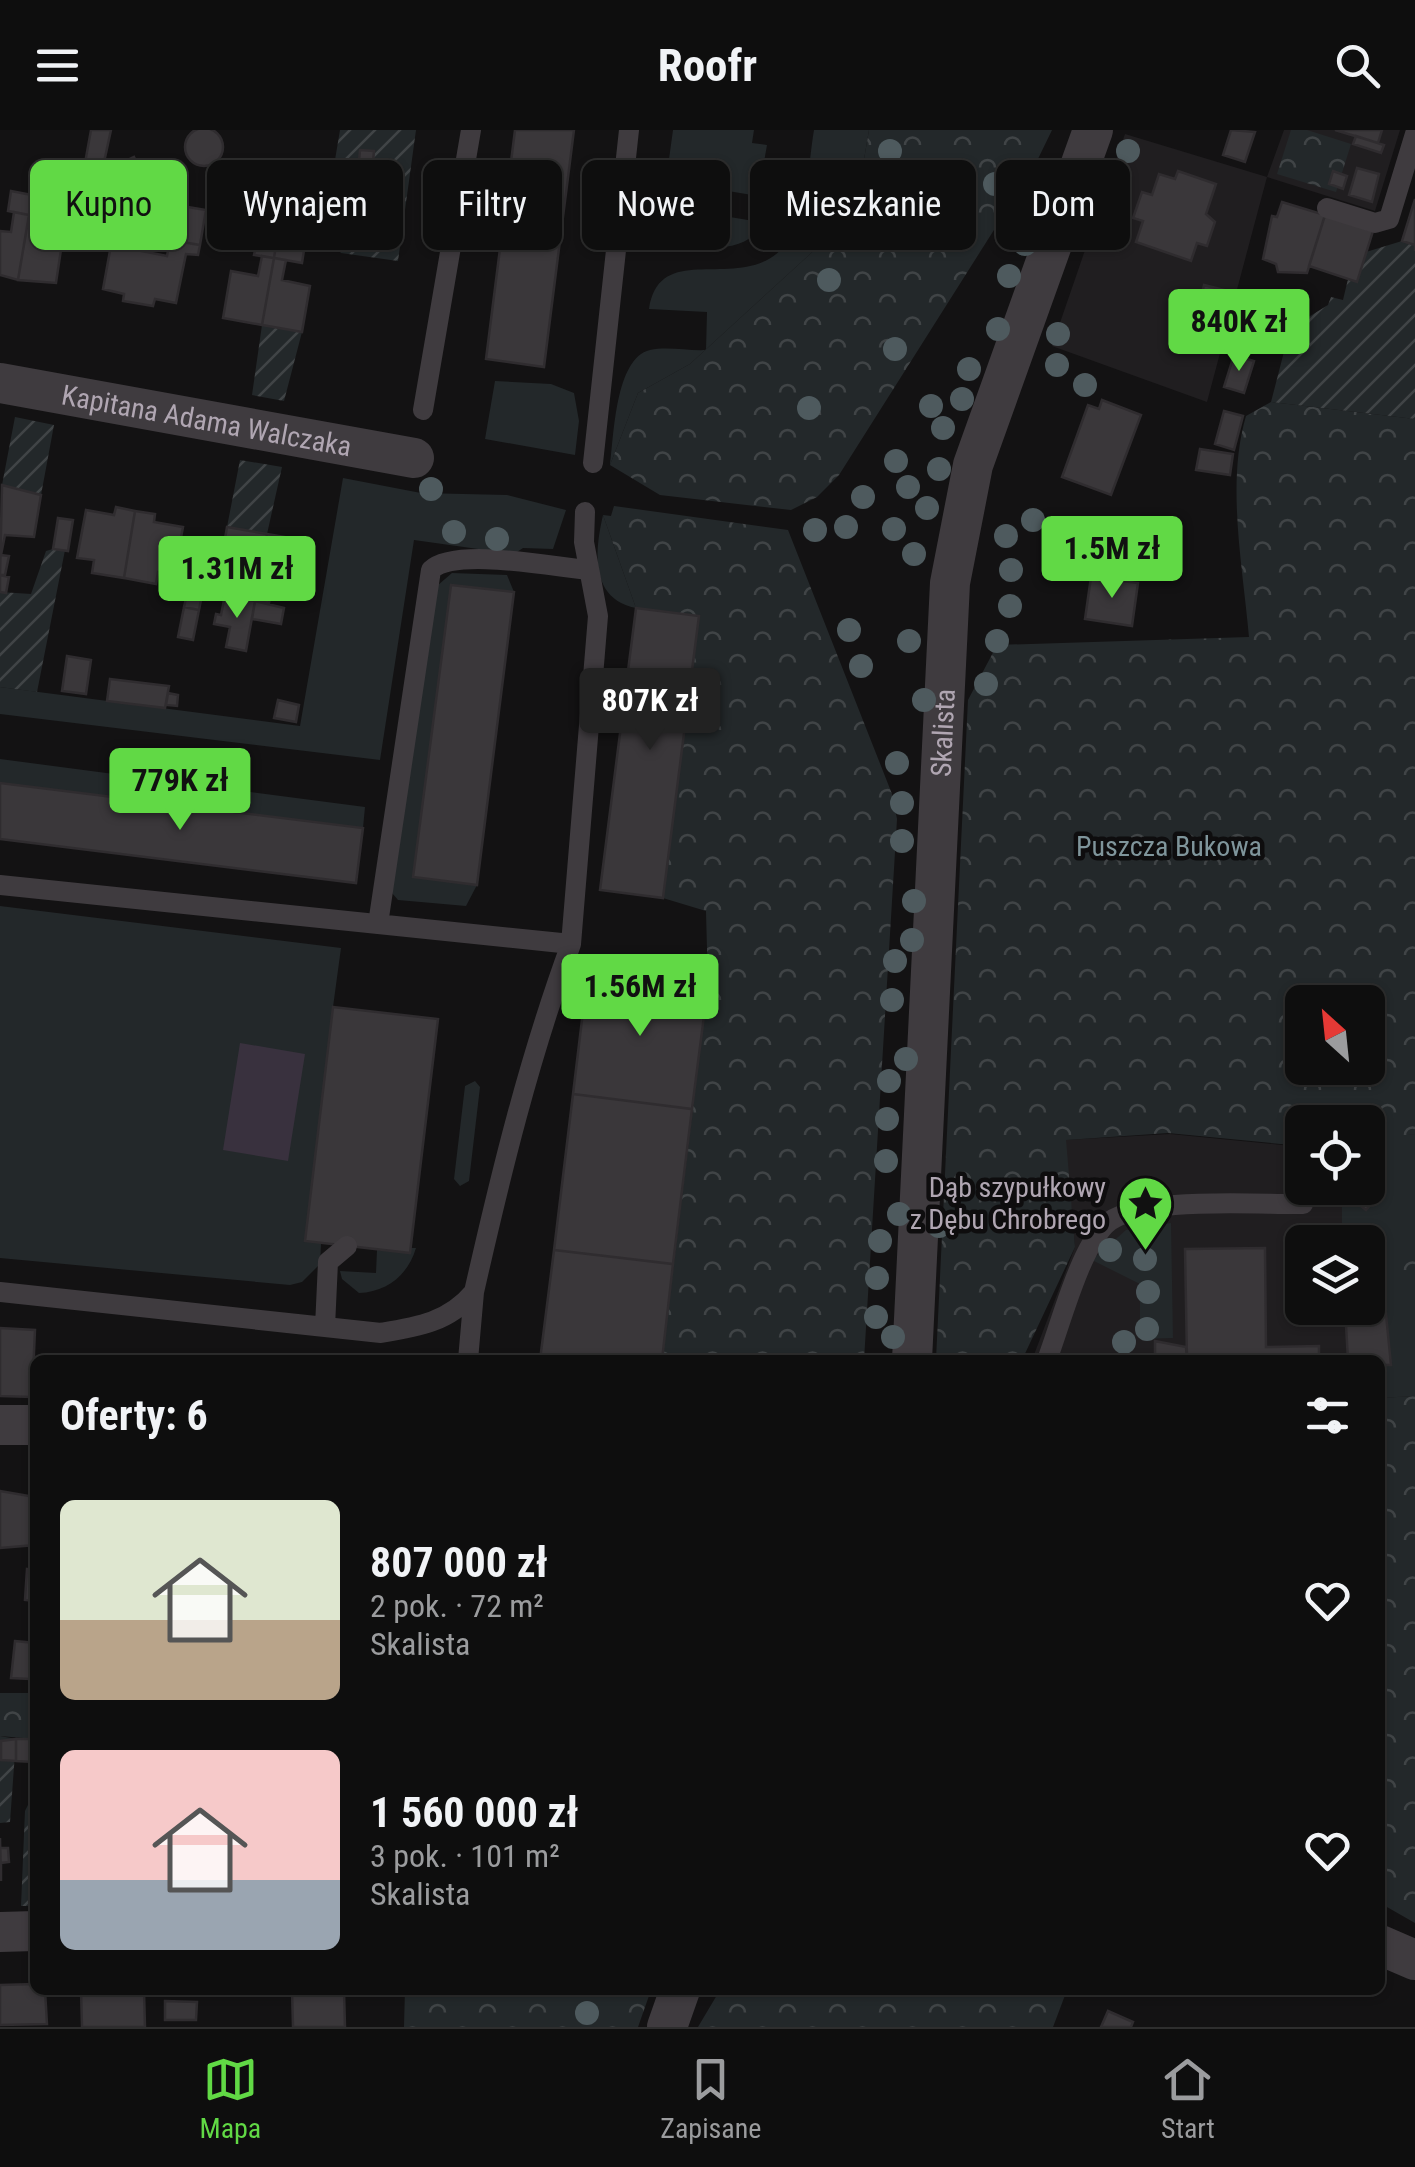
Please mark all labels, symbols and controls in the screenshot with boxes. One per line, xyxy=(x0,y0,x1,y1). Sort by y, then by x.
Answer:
icon: menu xyxy=(30,38,85,93)
icon: search xyxy=(1330,38,1385,93)
text: Roofr xyxy=(658,39,757,92)
chip: Kupno xyxy=(30,160,187,250)
chip: Wynajem xyxy=(207,160,403,250)
chip: Filtry xyxy=(423,160,562,250)
chip: Nowe xyxy=(582,160,730,250)
chip: Mieszkanie xyxy=(750,160,976,250)
chip: Dom xyxy=(996,160,1130,250)
pin: 840K zł xyxy=(1147,289,1331,374)
text: 840K zł xyxy=(1190,302,1288,340)
street label: Kapitana Adama Walczaka xyxy=(59,378,354,463)
pin: 1.5M zł xyxy=(1020,516,1204,601)
text: 1.5M zł xyxy=(1064,529,1160,567)
pin: 1.31M zł xyxy=(134,536,340,621)
text: 1.31M zł xyxy=(180,549,294,587)
pin: 807K zł xyxy=(558,668,742,753)
text: 807K zł xyxy=(601,681,699,719)
street label: Skalista xyxy=(924,688,961,777)
pin: 779K zł xyxy=(88,748,272,833)
text: 779K zł xyxy=(131,761,229,799)
park label: Puszcza Bukowa xyxy=(1076,830,1262,863)
pin: 1.56M zł xyxy=(537,954,743,1039)
text: 1.56M zł xyxy=(583,967,697,1005)
north arrow xyxy=(1285,985,1385,1085)
map controls xyxy=(1285,985,1385,1325)
button: locate xyxy=(1285,1105,1385,1205)
place label: Dąb szypułkowy z Dębu Chrobrego xyxy=(910,1171,1106,1236)
place icon: Dąb szypułkowy z Dębu Chrobrego xyxy=(1115,1173,1175,1252)
button: layers xyxy=(1285,1225,1385,1325)
icon: filters xyxy=(1300,1388,1355,1443)
text: Oferty: 6 xyxy=(60,1391,208,1440)
text: 807 000 zł xyxy=(370,1538,548,1587)
icon: home xyxy=(140,1540,260,1660)
icon: heart xyxy=(1300,1573,1355,1628)
text: 2 pok. · 72 m² xyxy=(370,1587,544,1625)
text: Skalista xyxy=(370,1625,470,1663)
text: 1 560 000 zł xyxy=(370,1788,579,1837)
icon: home xyxy=(140,1790,260,1910)
icon: heart xyxy=(1300,1823,1355,1878)
text: 3 pok. · 101 m² xyxy=(370,1837,560,1875)
text: Skalista xyxy=(370,1875,470,1913)
tab: Mapa xyxy=(200,2052,261,2145)
tab: Zapisane xyxy=(660,2052,761,2145)
tab: Start xyxy=(1160,2052,1215,2145)

